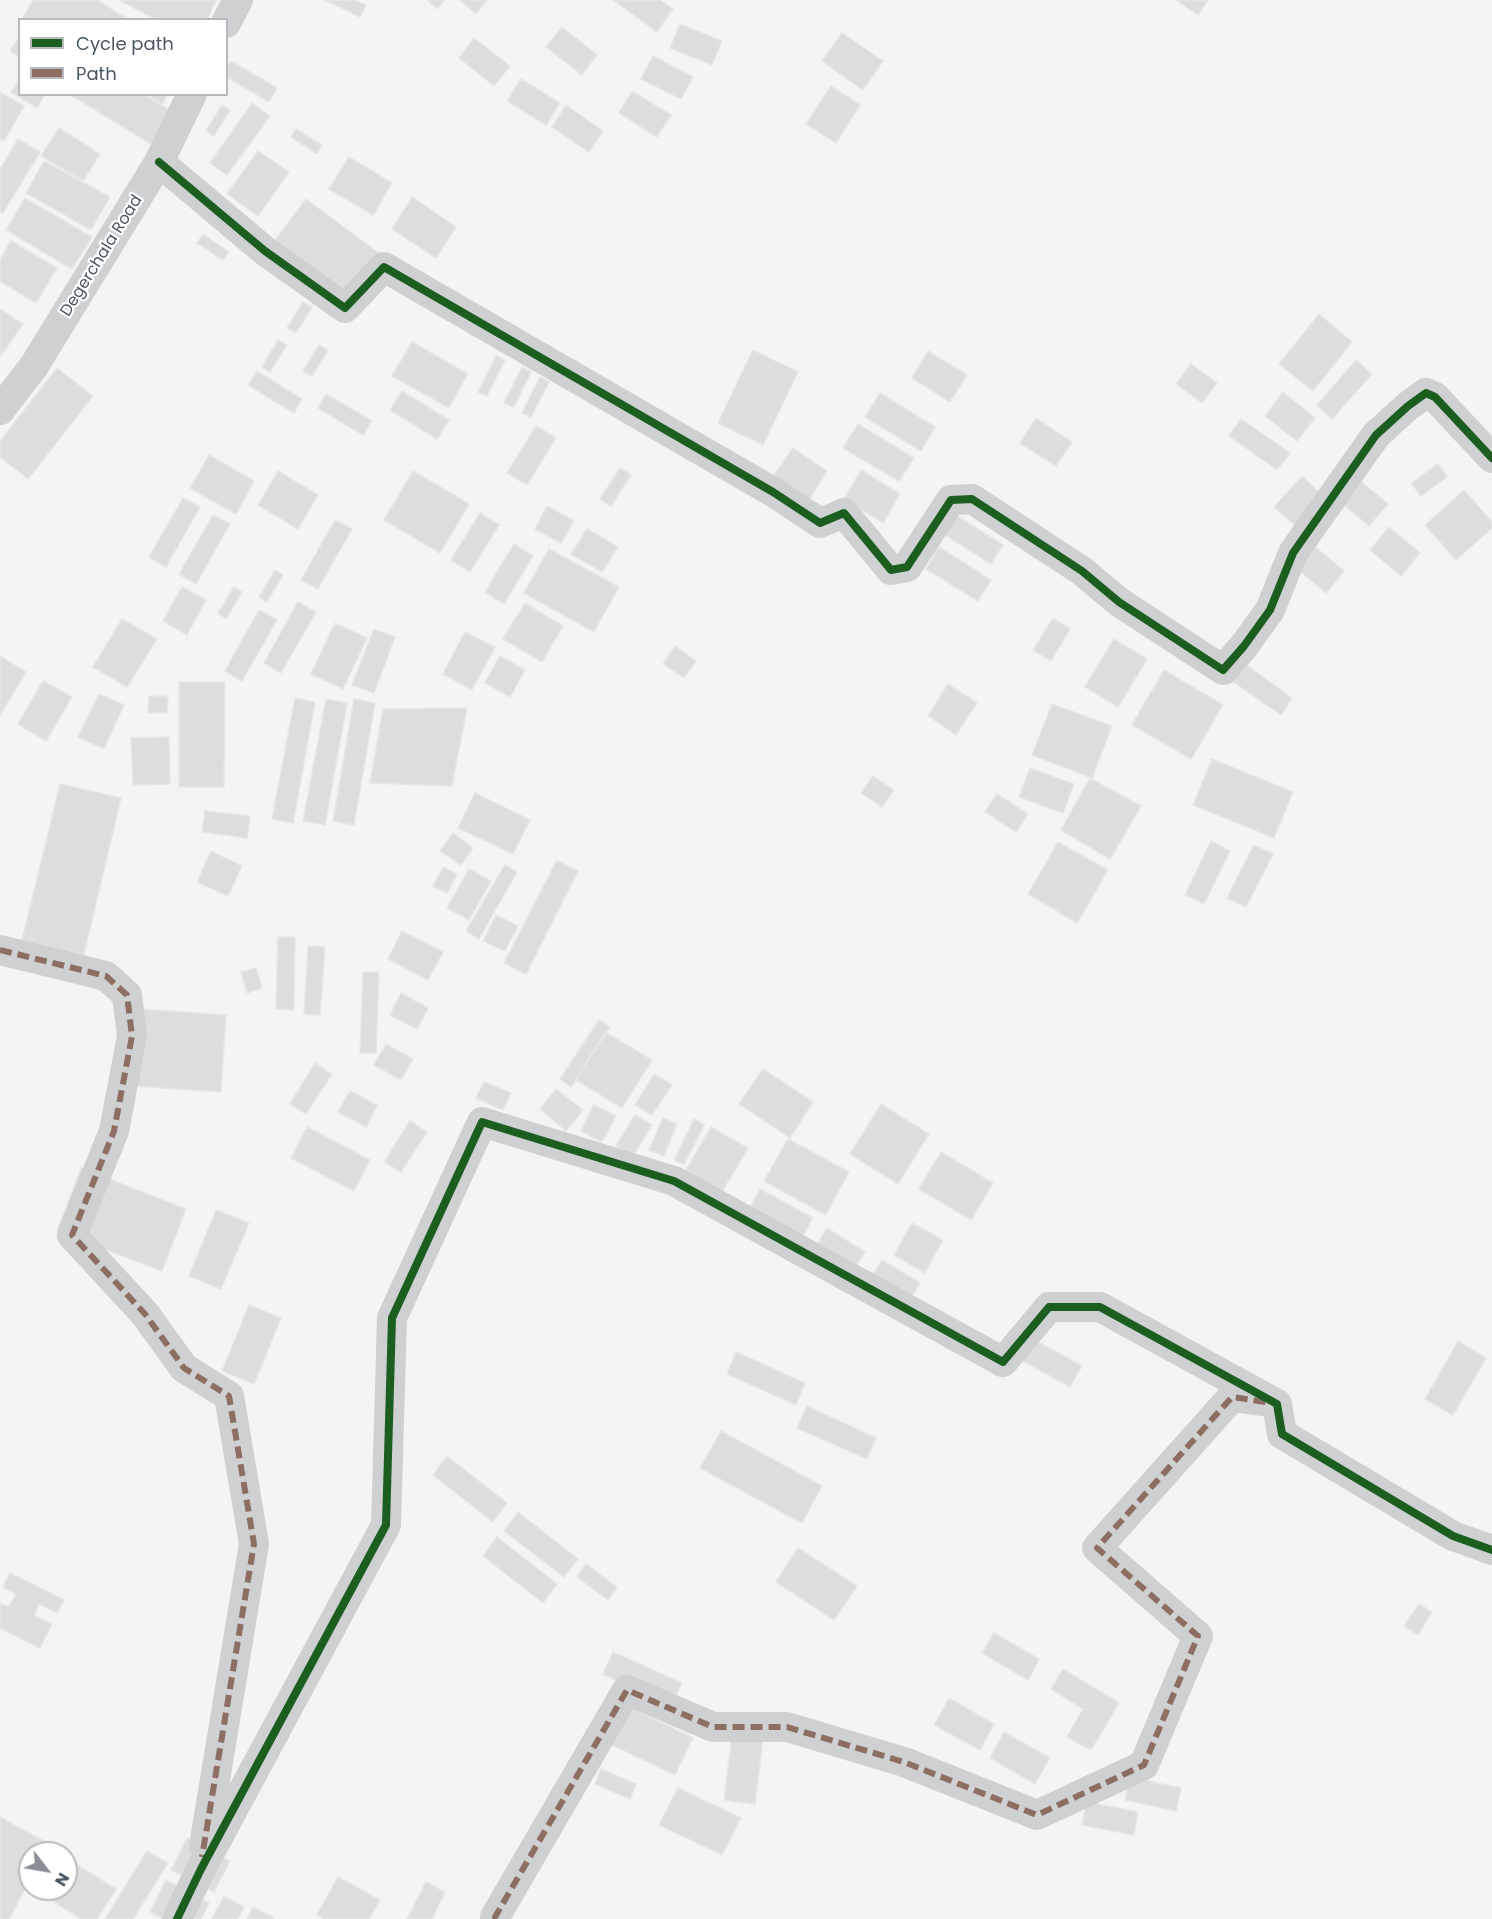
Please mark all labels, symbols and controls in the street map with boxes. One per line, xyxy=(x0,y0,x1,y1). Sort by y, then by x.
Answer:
legend xyxy=(18,18,228,96)
text: Cycle path xyxy=(76,31,174,56)
text: Path xyxy=(76,61,117,86)
street label: Degerchala Road xyxy=(57,192,147,320)
north arrow xyxy=(18,1841,78,1901)
text: N xyxy=(49,1868,75,1891)

